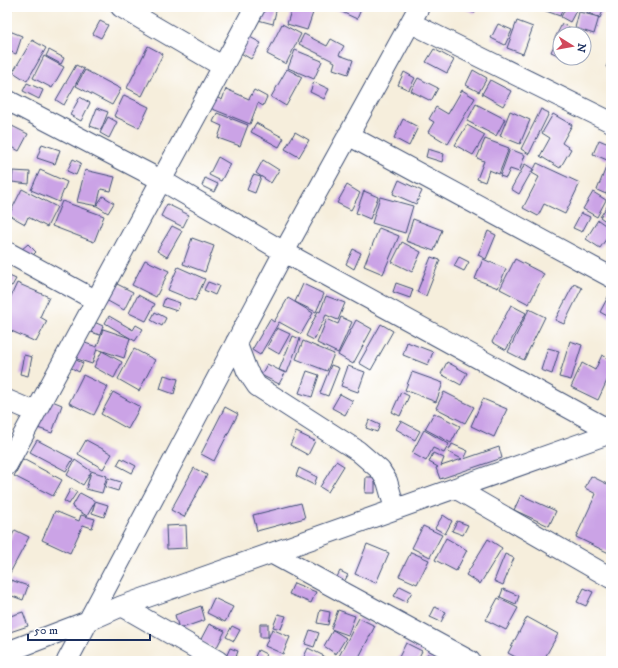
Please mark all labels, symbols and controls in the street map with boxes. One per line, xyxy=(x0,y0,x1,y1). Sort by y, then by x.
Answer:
north arrow xyxy=(552,26,592,66)
text: N xyxy=(573,42,589,53)
scale bar xyxy=(28,616,150,642)
text: 50 m xyxy=(34,623,58,638)

